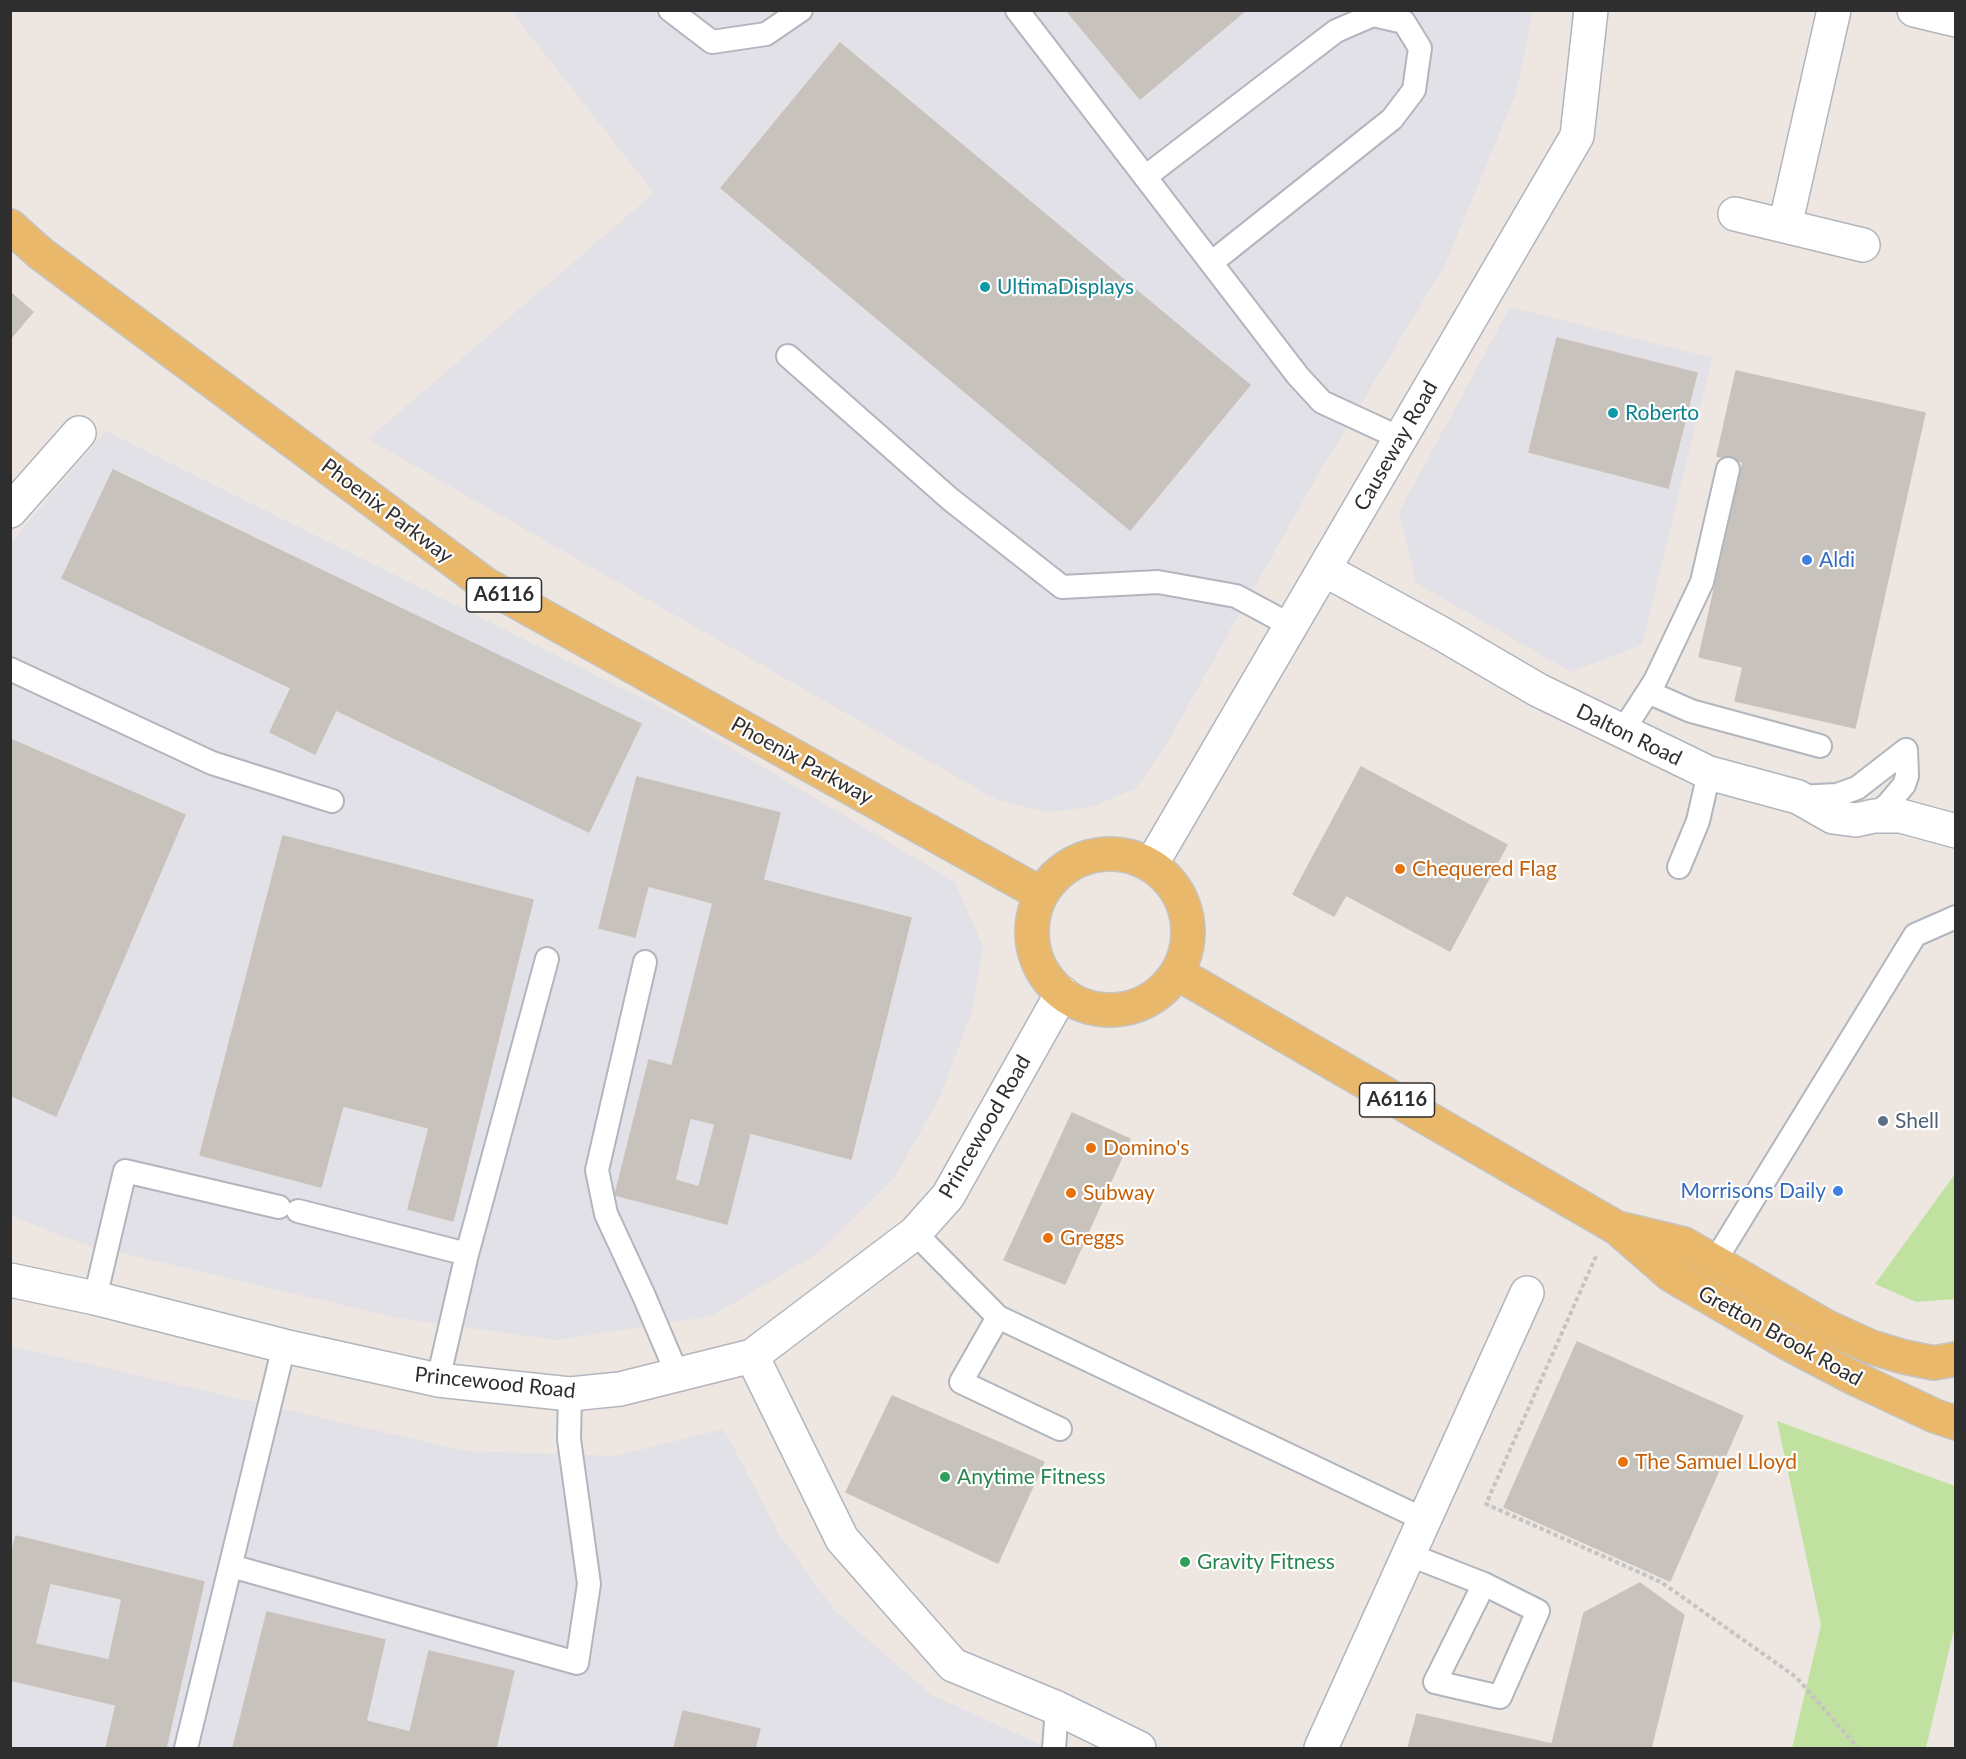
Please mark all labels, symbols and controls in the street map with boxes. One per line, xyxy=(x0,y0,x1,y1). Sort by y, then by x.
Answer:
place label: UltimaDisplays xyxy=(997,274,1134,300)
marker: UltimaDisplays xyxy=(978,280,992,294)
street label: Causeway Road xyxy=(1349,377,1443,515)
place label: Roberto xyxy=(1625,400,1699,426)
marker: Roberto xyxy=(1606,406,1620,420)
street label: Phoenix Parkway xyxy=(316,453,458,569)
place label: Aldi xyxy=(1819,547,1855,573)
marker: Aldi xyxy=(1800,553,1814,567)
road number: A6116 xyxy=(466,578,542,612)
street label: Dalton Road xyxy=(1572,699,1686,771)
street label: Phoenix Parkway xyxy=(727,712,877,810)
place label: Chequered Flag xyxy=(1412,856,1557,882)
marker: Chequered Flag xyxy=(1393,862,1407,876)
street label: Princewood Road xyxy=(934,1051,1036,1203)
road number: A6116 xyxy=(1360,1083,1434,1117)
place label: Shell xyxy=(1895,1108,1939,1134)
marker: Shell xyxy=(1876,1114,1890,1128)
place label: Domino's xyxy=(1103,1135,1189,1161)
marker: Domino's xyxy=(1084,1141,1098,1155)
place label: Morrisons Daily xyxy=(1680,1178,1826,1204)
place label: Subway xyxy=(1083,1180,1155,1206)
marker: Morrisons Daily xyxy=(1831,1184,1845,1198)
marker: Subway xyxy=(1064,1186,1078,1200)
place label: Greggs xyxy=(1060,1225,1124,1251)
marker: Greggs xyxy=(1041,1231,1055,1245)
street label: Gretton Brook Road xyxy=(1694,1280,1866,1392)
street label: Princewood Road xyxy=(413,1362,577,1404)
place label: The Samuel Lloyd xyxy=(1635,1449,1797,1475)
marker: The Samuel Lloyd xyxy=(1616,1455,1630,1469)
place label: Anytime Fitness xyxy=(957,1464,1106,1490)
marker: Anytime Fitness xyxy=(938,1470,952,1484)
place label: Gravity Fitness xyxy=(1197,1549,1335,1575)
marker: Gravity Fitness xyxy=(1178,1555,1192,1569)

